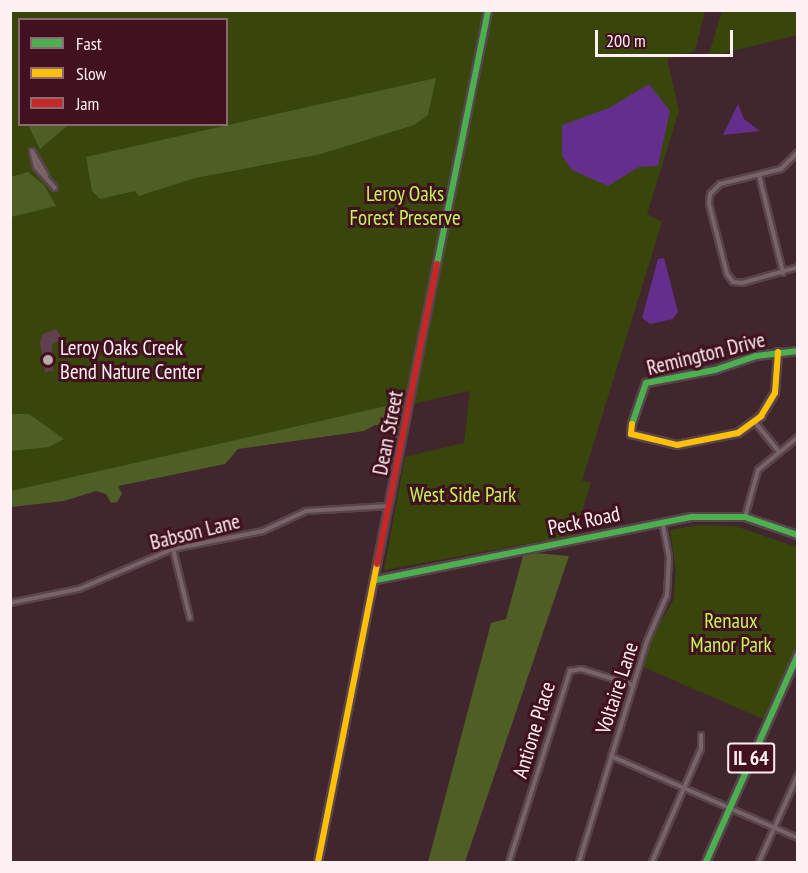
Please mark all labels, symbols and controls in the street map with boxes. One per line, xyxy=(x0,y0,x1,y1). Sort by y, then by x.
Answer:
legend xyxy=(18,18,228,126)
scale bar xyxy=(598,18,736,56)
text: 200 m xyxy=(606,29,646,52)
text: Fast xyxy=(76,32,102,55)
text: Slow xyxy=(76,62,106,85)
text: Jam xyxy=(76,92,99,115)
park label: Leroy Oaks Forest Preserve xyxy=(349,181,461,231)
street label: Remington Drive xyxy=(644,327,768,381)
place label: Leroy Oaks Creek Bend Nature Center xyxy=(60,335,202,385)
marker: Leroy Oaks Creek Bend Nature Center xyxy=(41,353,55,367)
street label: Dean Street xyxy=(367,389,409,477)
park label: West Side Park xyxy=(410,482,516,508)
street label: Peck Road xyxy=(546,501,622,541)
street label: Babson Lane xyxy=(147,509,243,555)
park label: Renaux Manor Park xyxy=(690,608,772,658)
street label: Voltaire Lane xyxy=(590,639,644,737)
street label: Antione Place xyxy=(507,679,561,781)
road number: IL 64 xyxy=(726,741,777,775)

